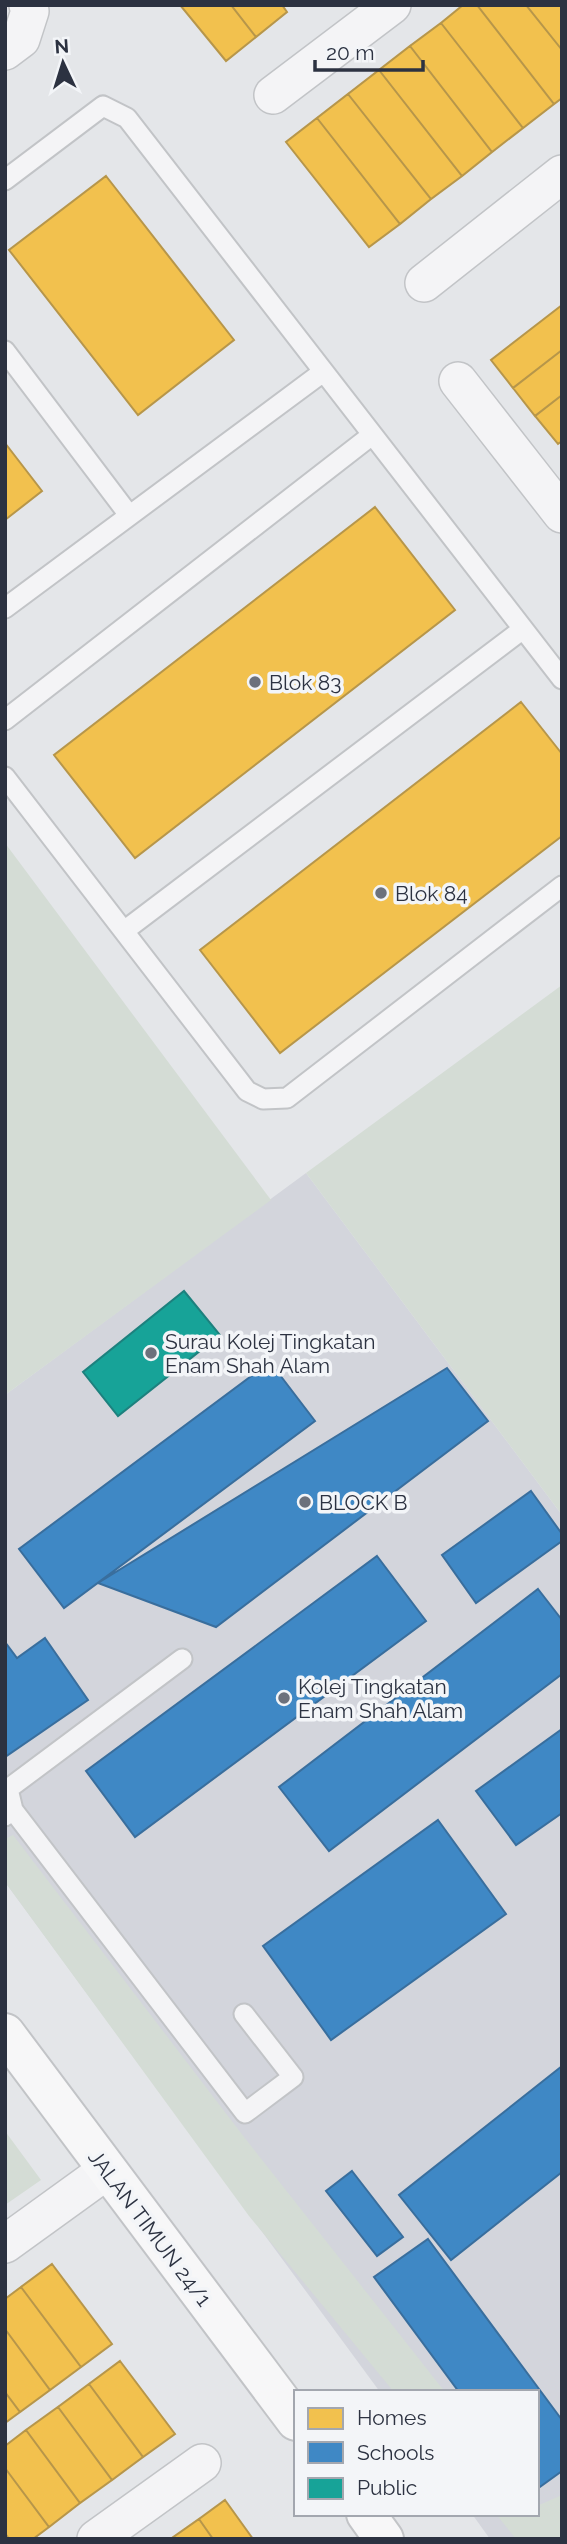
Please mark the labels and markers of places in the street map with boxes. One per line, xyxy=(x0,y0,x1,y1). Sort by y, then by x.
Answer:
place label: Blok 83 xyxy=(269,670,341,695)
marker: Blok 83 xyxy=(247,674,263,690)
place label: Blok 84 xyxy=(395,881,468,906)
marker: Blok 84 xyxy=(373,885,389,901)
place label: Surau Kolej Tingkatan Enam Shah Alam xyxy=(165,1329,375,1378)
marker: Surau Kolej Tingkatan Enam Shah Alam xyxy=(143,1345,159,1361)
place label: BLOCK B xyxy=(319,1490,407,1515)
marker: BLOCK B xyxy=(297,1494,313,1510)
place label: Kolej Tingkatan Enam Shah Alam xyxy=(298,1674,463,1723)
marker: Kolej Tingkatan Enam Shah Alam xyxy=(276,1690,292,1706)

